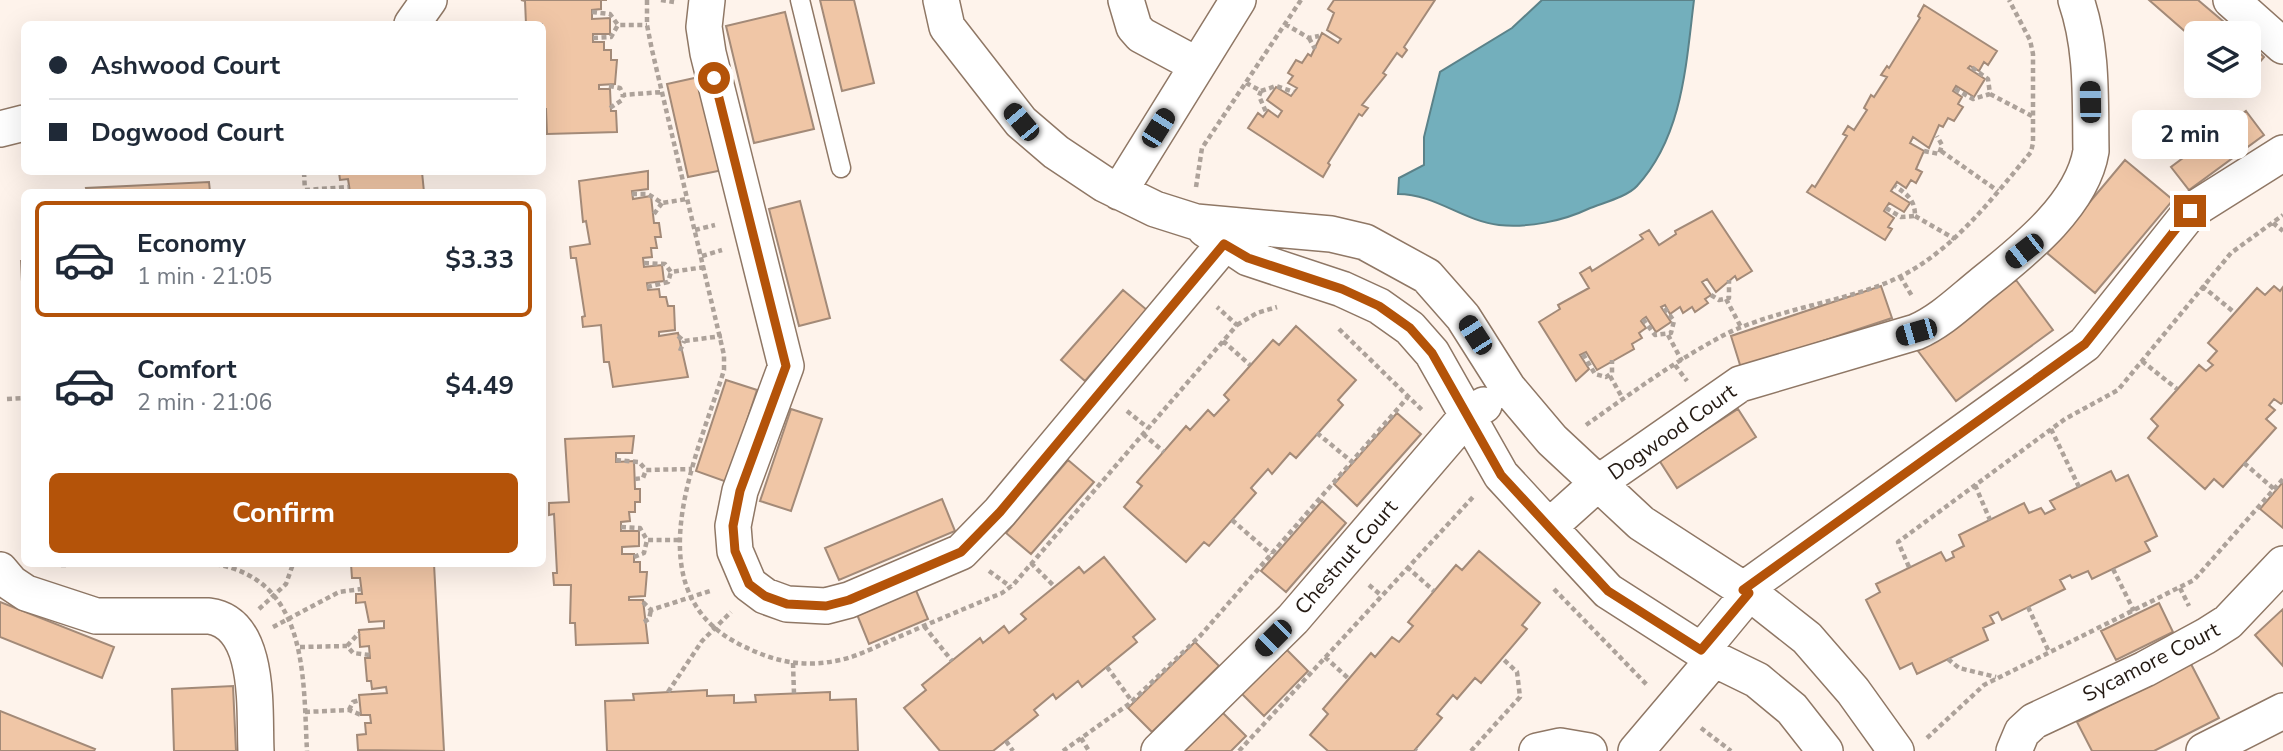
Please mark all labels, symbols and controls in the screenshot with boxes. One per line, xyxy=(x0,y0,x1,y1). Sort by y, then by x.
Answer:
map controls xyxy=(2184,21,2261,98)
button: layers xyxy=(2184,21,2261,98)
text: Ashwood Court xyxy=(91,48,280,83)
route start xyxy=(698,62,730,94)
car xyxy=(2080,81,2101,123)
car xyxy=(1000,99,1043,145)
car xyxy=(1138,105,1179,151)
callout: 2 min xyxy=(2132,110,2248,158)
text: Dogwood Court xyxy=(91,115,284,150)
text: 2 min xyxy=(2160,119,2220,150)
route end xyxy=(2174,195,2206,227)
text: Economy xyxy=(137,226,246,261)
icon: car xyxy=(53,228,116,291)
car xyxy=(2001,230,2048,272)
text: $3.33 xyxy=(445,242,514,277)
text: 1 min · 21:05 xyxy=(137,261,272,292)
car xyxy=(1455,312,1496,358)
car xyxy=(1893,316,1940,348)
text: Comfort xyxy=(137,352,237,387)
icon: car xyxy=(53,354,116,417)
text: $4.49 xyxy=(445,368,514,403)
street label: Dogwood Court xyxy=(1602,377,1742,487)
text: 2 min · 21:06 xyxy=(137,387,272,418)
button: Confirm xyxy=(49,473,518,553)
street label: Chestnut Court xyxy=(1288,493,1404,620)
street label: Sycamore Court xyxy=(2078,615,2225,709)
car xyxy=(1251,616,1296,660)

